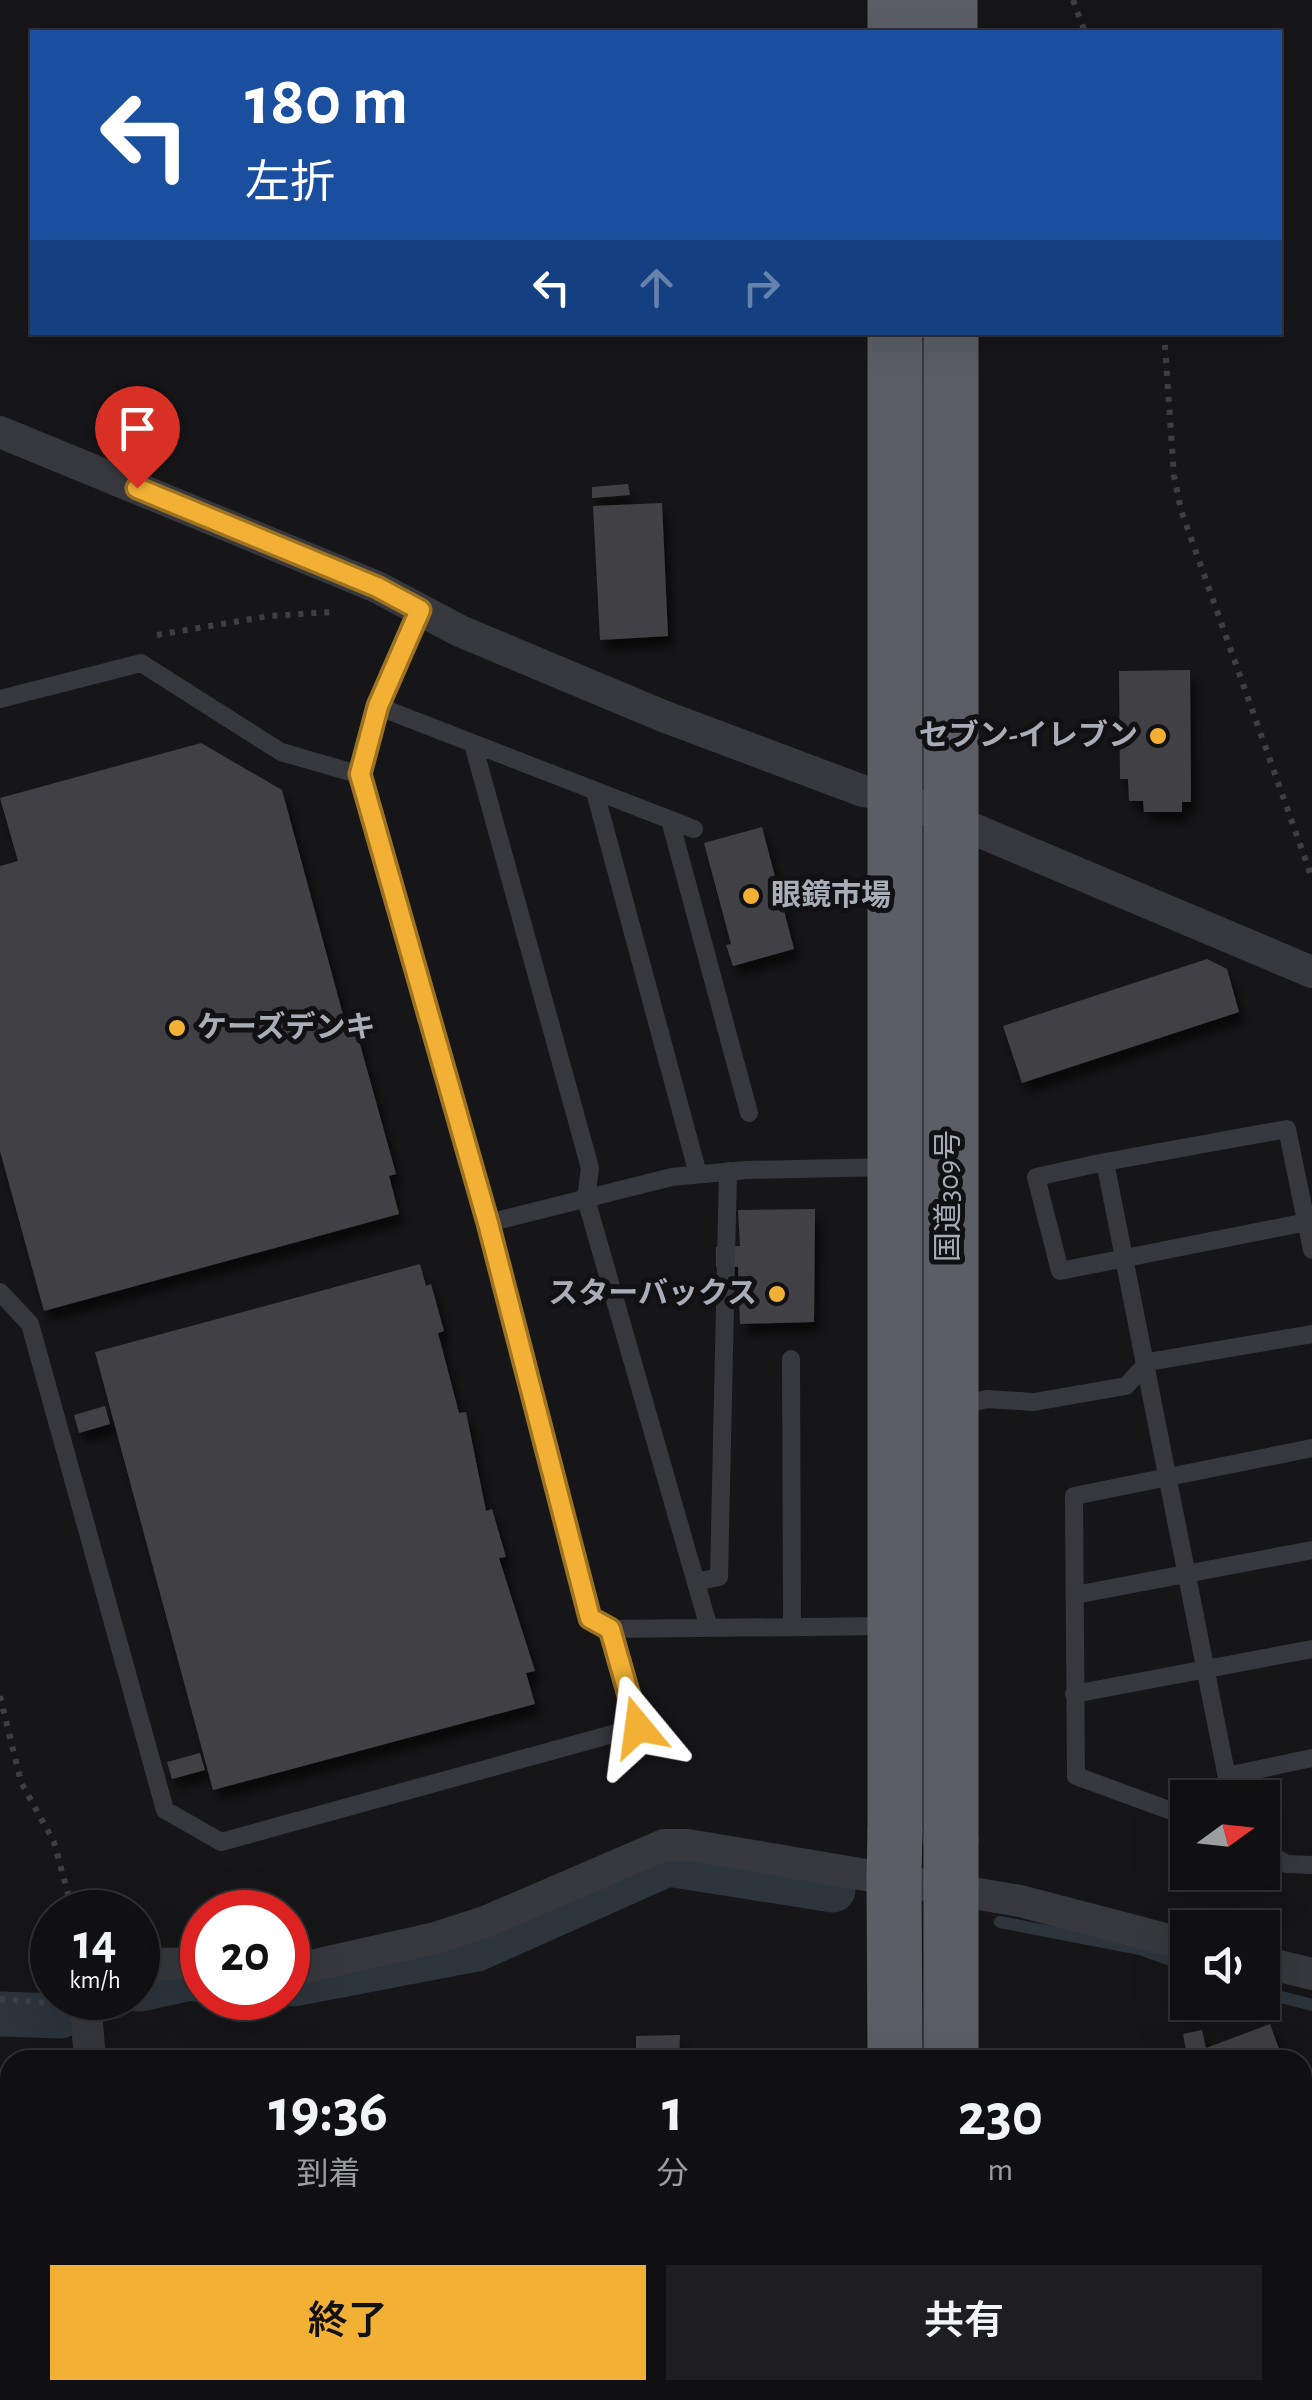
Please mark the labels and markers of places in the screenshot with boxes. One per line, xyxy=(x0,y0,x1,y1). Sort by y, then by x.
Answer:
pin xyxy=(95,386,180,489)
place label: セブン-イレブン xyxy=(919,719,1138,751)
marker: セブン-イレブン xyxy=(1147,725,1169,747)
place label: 眼鏡市場 xyxy=(771,879,891,911)
marker: 眼鏡市場 xyxy=(740,885,762,907)
place label: ケーズデンキ xyxy=(197,1010,376,1043)
marker: ケーズデンキ xyxy=(166,1017,188,1039)
place label: スターバックス xyxy=(548,1277,757,1309)
marker: スターバックス xyxy=(766,1283,788,1305)

